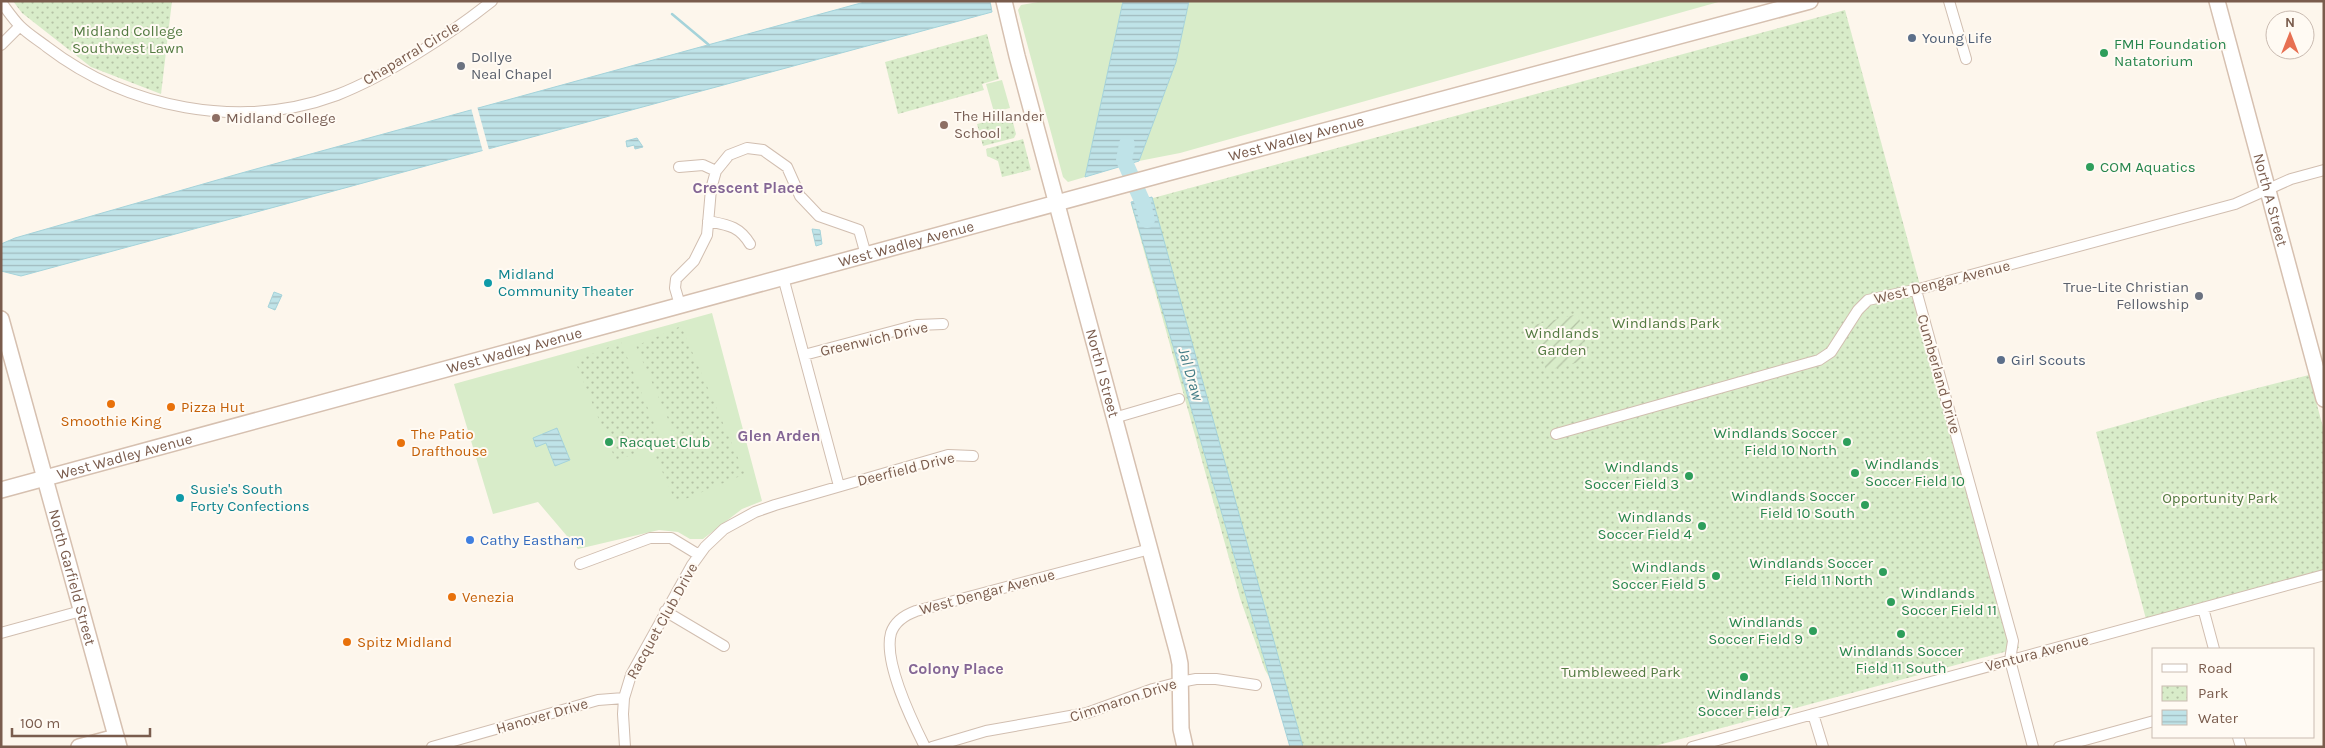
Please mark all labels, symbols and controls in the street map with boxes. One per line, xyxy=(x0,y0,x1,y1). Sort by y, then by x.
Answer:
north arrow xyxy=(2265,10,2315,60)
text: N xyxy=(2285,14,2295,31)
street label: Chaparral Circle xyxy=(360,17,462,89)
park label: Midland College Southwest Lawn xyxy=(72,22,184,57)
place label: Young Life xyxy=(1922,29,1992,47)
marker: Young Life xyxy=(1906,32,1918,44)
place label: FMH Foundation Natatorium xyxy=(2114,35,2226,70)
marker: FMH Foundation Natatorium xyxy=(2098,47,2110,59)
place label: Dollye Neal Chapel xyxy=(471,48,552,83)
marker: Dollye Neal Chapel xyxy=(455,60,467,72)
place label: The Hillander School xyxy=(954,107,1045,142)
place label: Midland College xyxy=(226,109,336,127)
marker: Midland College xyxy=(210,112,222,124)
street label: West Wadley Avenue xyxy=(1226,112,1366,165)
marker: The Hillander School xyxy=(938,119,950,131)
street label: North A Street xyxy=(2249,151,2292,249)
place label: COM Aquatics xyxy=(2100,158,2196,176)
marker: COM Aquatics xyxy=(2084,161,2096,173)
district label: Crescent Place xyxy=(692,178,804,197)
street label: West Wadley Avenue xyxy=(836,217,976,271)
street label: West Dengar Avenue xyxy=(1872,256,2012,308)
place label: Midland Community Theater xyxy=(498,265,634,300)
marker: Midland Community Theater xyxy=(482,277,494,289)
place label: True-Lite Christian Fellowship xyxy=(2063,278,2189,313)
marker: True-Lite Christian Fellowship xyxy=(2193,290,2205,302)
street label: Cumberland Drive xyxy=(1913,312,1965,436)
park label: Windlands Park xyxy=(1612,314,1720,332)
street label: Greenwich Drive xyxy=(818,318,930,360)
street label: West Wadley Avenue xyxy=(445,323,584,377)
park label: Windlands Garden xyxy=(1525,324,1599,359)
street label: North I Street xyxy=(1082,327,1123,420)
water label: Jal Draw xyxy=(1174,345,1208,404)
place label: Girl Scouts xyxy=(2011,351,2086,369)
marker: Girl Scouts xyxy=(1995,354,2007,366)
marker: Smoothie King xyxy=(105,398,117,410)
place label: Pizza Hut xyxy=(181,398,245,416)
marker: Pizza Hut xyxy=(165,401,177,413)
place label: Smoothie King xyxy=(60,412,162,430)
place label: Windlands Soccer Field 10 North xyxy=(1713,424,1838,459)
place label: The Patio Drafthouse xyxy=(411,425,487,460)
district label: Glen Arden xyxy=(738,426,820,445)
street label: West Wadley Avenue xyxy=(55,429,194,483)
place label: Racquet Club xyxy=(619,433,710,451)
marker: Racquet Club xyxy=(603,436,615,448)
marker: Windlands Soccer Field 10 North xyxy=(1841,436,1853,448)
marker: The Patio Drafthouse xyxy=(395,437,407,449)
street label: Deerfield Drive xyxy=(855,448,957,490)
place label: Windlands Soccer Field 10 xyxy=(1865,455,1965,490)
place label: Windlands Soccer Field 3 xyxy=(1584,458,1679,493)
marker: Windlands Soccer Field 10 xyxy=(1849,467,1861,479)
marker: Windlands Soccer Field 3 xyxy=(1683,470,1695,482)
place label: Susie's South Forty Confections xyxy=(190,480,310,515)
place label: Windlands Soccer Field 10 South xyxy=(1731,487,1856,522)
park label: Opportunity Park xyxy=(2162,489,2278,507)
marker: Susie's South Forty Confections xyxy=(174,492,186,504)
marker: Windlands Soccer Field 10 South xyxy=(1859,499,1871,511)
street label: North Garfield Street xyxy=(45,507,100,648)
place label: Windlands Soccer Field 4 xyxy=(1598,508,1693,543)
marker: Windlands Soccer Field 4 xyxy=(1696,520,1708,532)
place label: Cathy Eastham xyxy=(480,531,584,549)
marker: Cathy Eastham xyxy=(464,534,476,546)
place label: Windlands Soccer Field 11 North xyxy=(1749,554,1874,589)
place label: Windlands Soccer Field 5 xyxy=(1611,558,1706,593)
street label: Racquet Club Drive xyxy=(623,560,701,682)
street label: West Dengar Avenue xyxy=(917,565,1057,619)
marker: Windlands Soccer Field 11 North xyxy=(1877,566,1889,578)
marker: Windlands Soccer Field 5 xyxy=(1710,570,1722,582)
place label: Windlands Soccer Field 11 xyxy=(1901,584,1997,619)
place label: Venezia xyxy=(462,588,514,606)
marker: Venezia xyxy=(446,591,458,603)
marker: Windlands Soccer Field 11 xyxy=(1885,596,1897,608)
place label: Windlands Soccer Field 9 xyxy=(1708,613,1803,648)
marker: Windlands Soccer Field 9 xyxy=(1807,625,1819,637)
marker: Windlands Soccer Field 11 South xyxy=(1895,628,1907,640)
street label: Ventura Avenue xyxy=(1983,631,2091,675)
place label: Spitz Midland xyxy=(357,633,452,651)
marker: Spitz Midland xyxy=(341,636,353,648)
place label: Windlands Soccer Field 11 South xyxy=(1839,642,1963,677)
legend xyxy=(2152,648,2315,738)
district label: Colony Place xyxy=(908,659,1004,678)
text: Road xyxy=(2198,659,2233,677)
park label: Tumbleweed Park xyxy=(1561,663,1681,681)
marker: Windlands Soccer Field 7 xyxy=(1738,671,1750,683)
street label: Cimmaron Drive xyxy=(1067,674,1179,726)
text: Park xyxy=(2198,684,2228,702)
place label: Windlands Soccer Field 7 xyxy=(1697,685,1791,720)
street label: Hanover Drive xyxy=(494,694,590,738)
scale bar xyxy=(12,706,150,738)
text: Water xyxy=(2198,709,2239,727)
text: 100 m xyxy=(20,714,60,732)

